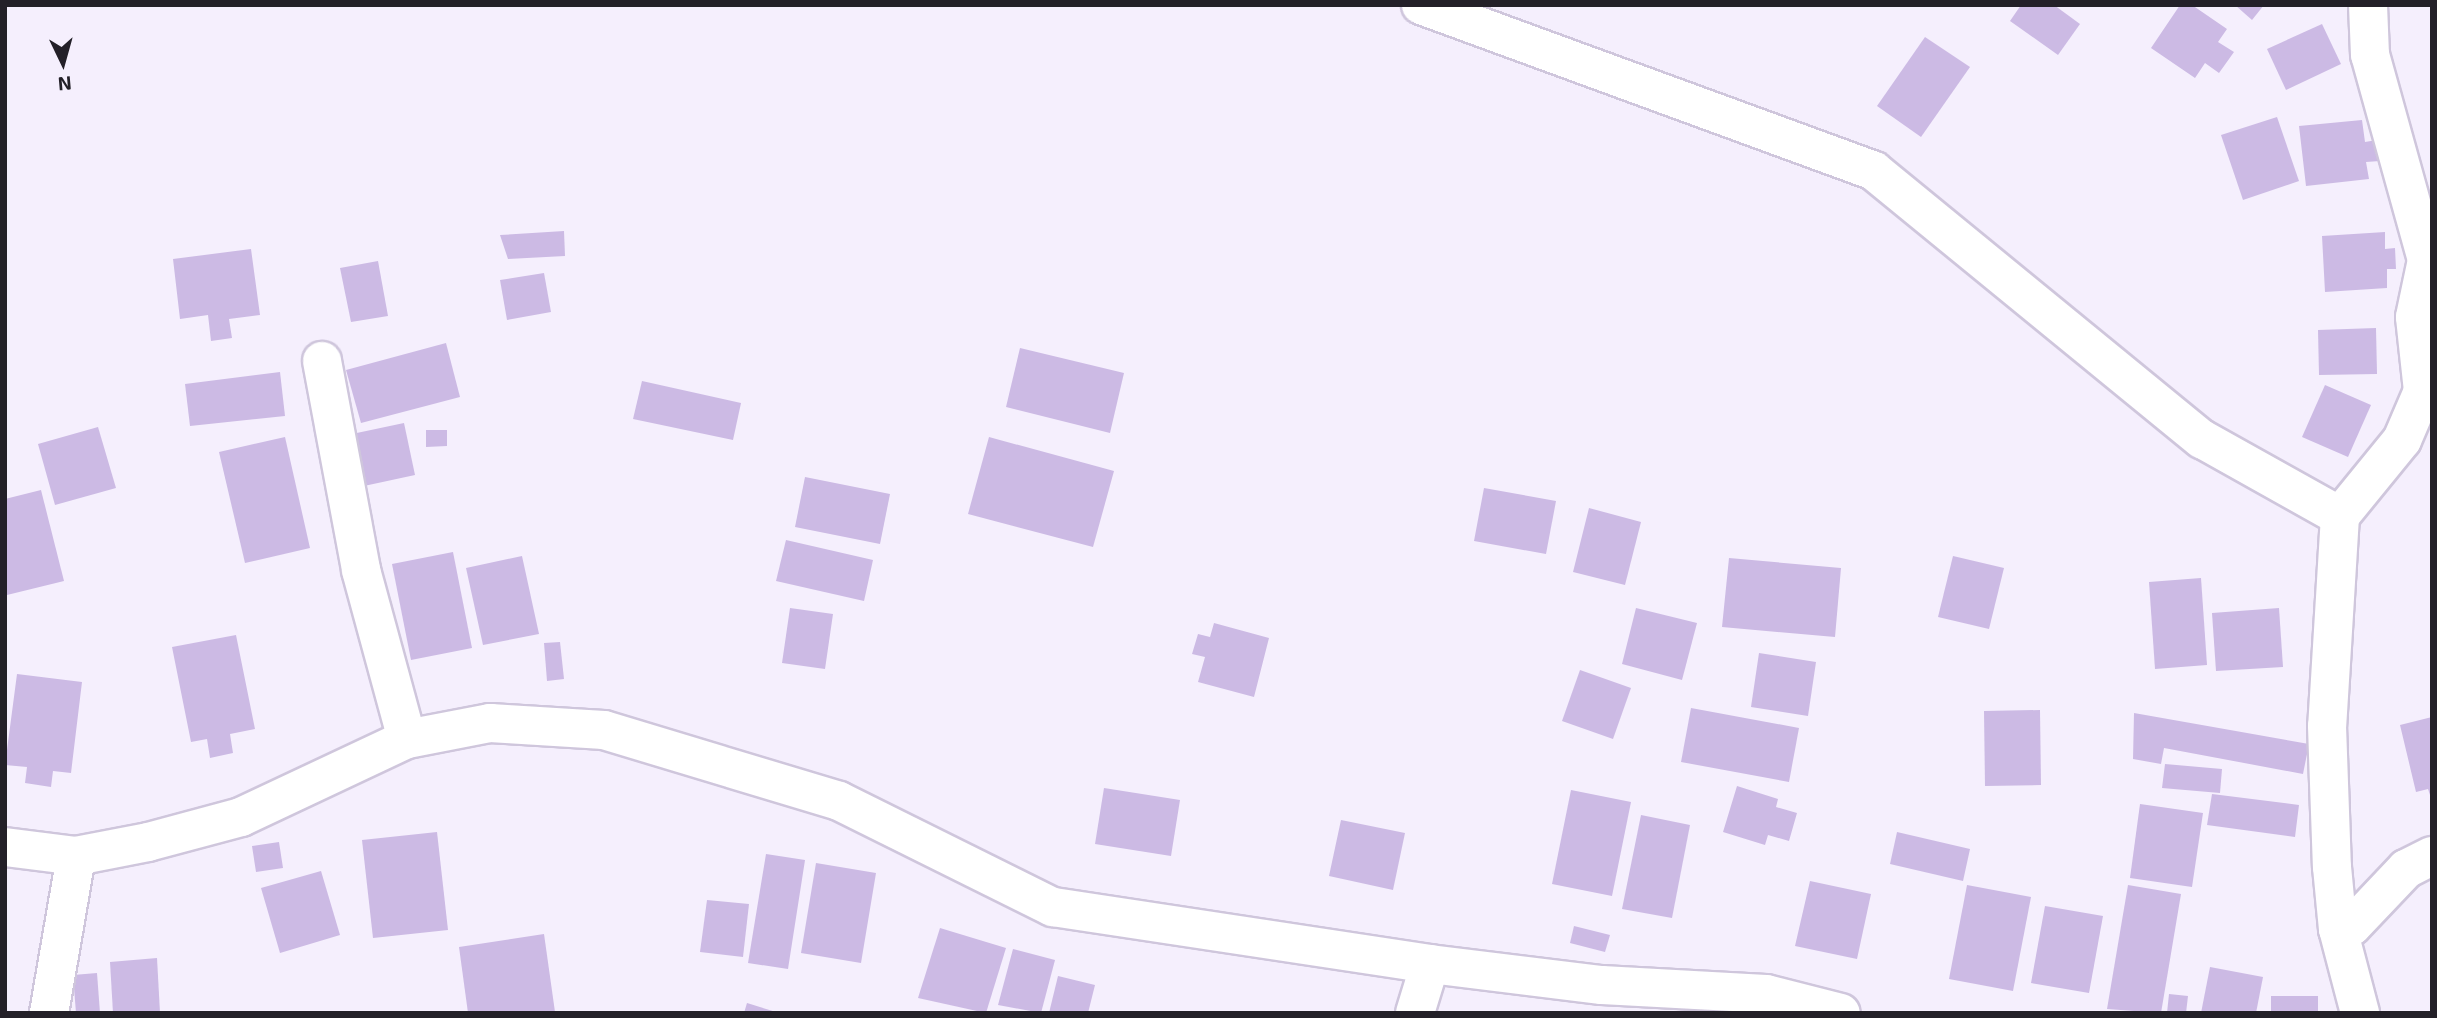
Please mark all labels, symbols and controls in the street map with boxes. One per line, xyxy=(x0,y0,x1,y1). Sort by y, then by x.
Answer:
north arrow xyxy=(28,28,98,98)
text: N xyxy=(57,72,73,96)

